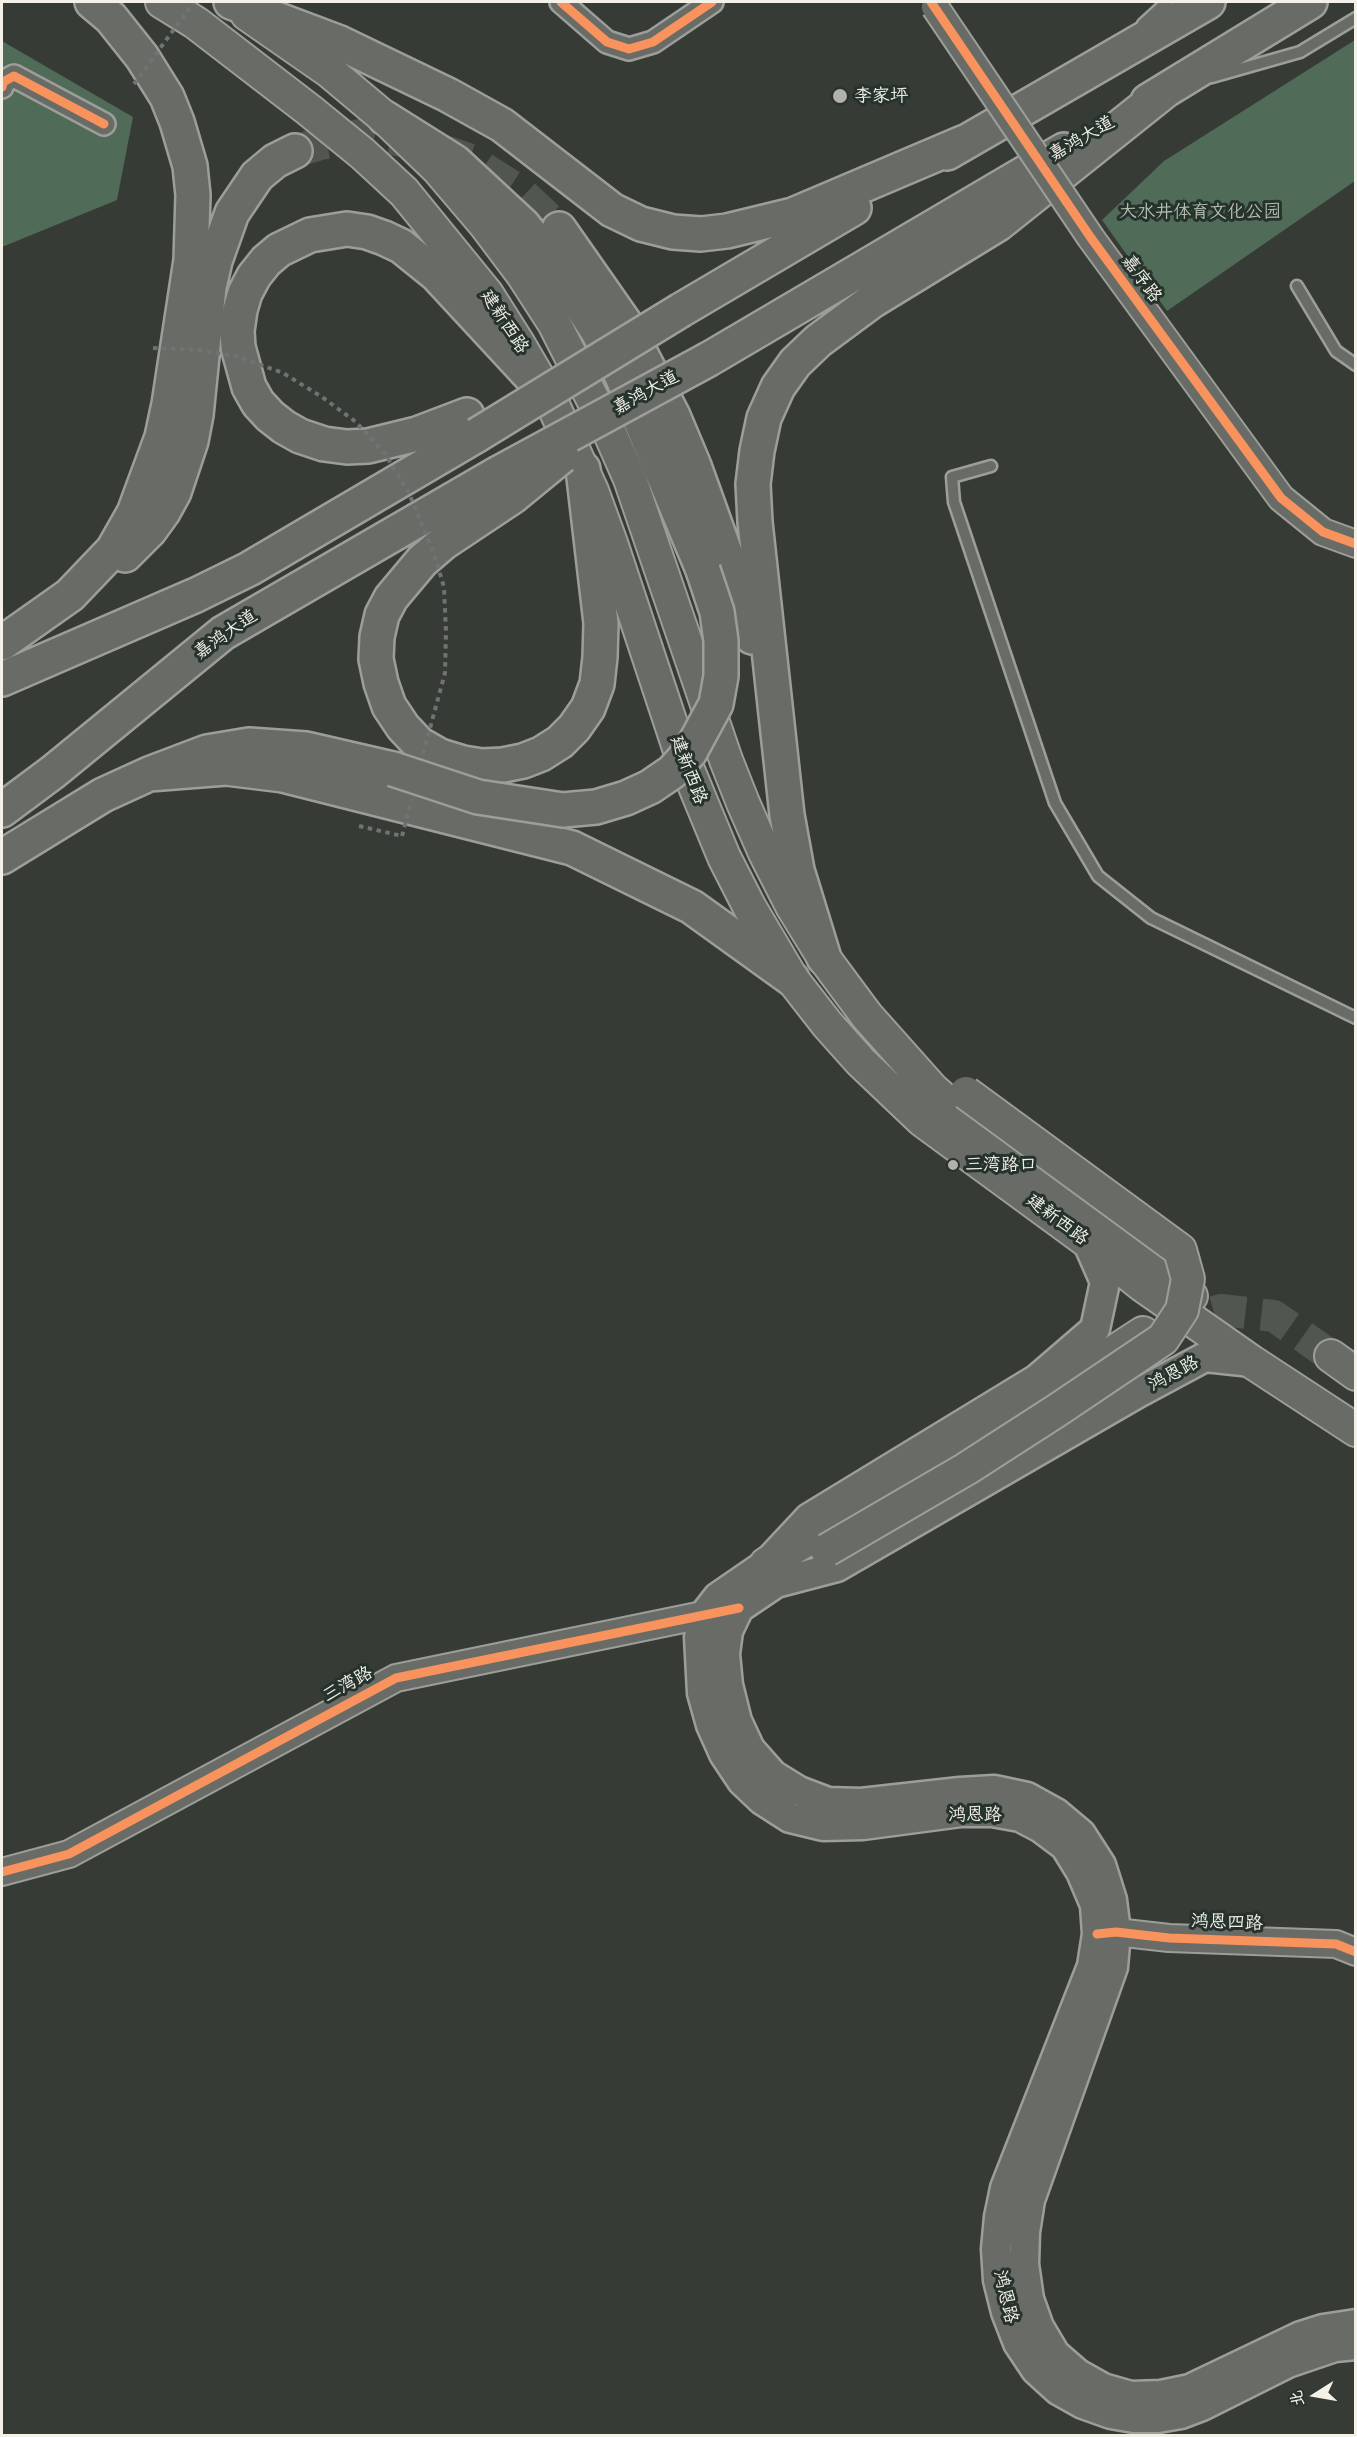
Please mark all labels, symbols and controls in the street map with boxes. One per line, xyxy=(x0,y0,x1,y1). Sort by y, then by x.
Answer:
place label: 李家坪 xyxy=(854,85,908,107)
marker: 李家坪 xyxy=(831,87,849,105)
street label: 嘉鸿大道 xyxy=(1045,112,1119,166)
park label: 大水井体育文化公园 xyxy=(1119,201,1281,223)
street label: 嘉序路 xyxy=(1116,251,1166,307)
street label: 建新西路 xyxy=(475,286,533,358)
street label: 嘉鸿大道 xyxy=(609,366,683,420)
street label: 嘉鸿大道 xyxy=(190,606,262,664)
street label: 建新西路 xyxy=(665,733,711,807)
place label: 三湾路口 xyxy=(965,1154,1037,1176)
marker: 三湾路口 xyxy=(946,1158,960,1172)
street label: 建新西路 xyxy=(1022,1190,1092,1250)
street label: 鸿恩路 xyxy=(1145,1352,1203,1396)
street label: 三湾路 xyxy=(319,1662,377,1708)
street label: 鸿恩路 xyxy=(948,1804,1002,1826)
street label: 鸿恩四路 xyxy=(1191,1911,1263,1935)
street label: 鸿恩路 xyxy=(988,2268,1022,2326)
north arrow xyxy=(1285,2365,1345,2425)
text: 北 xyxy=(1286,2389,1309,2408)

